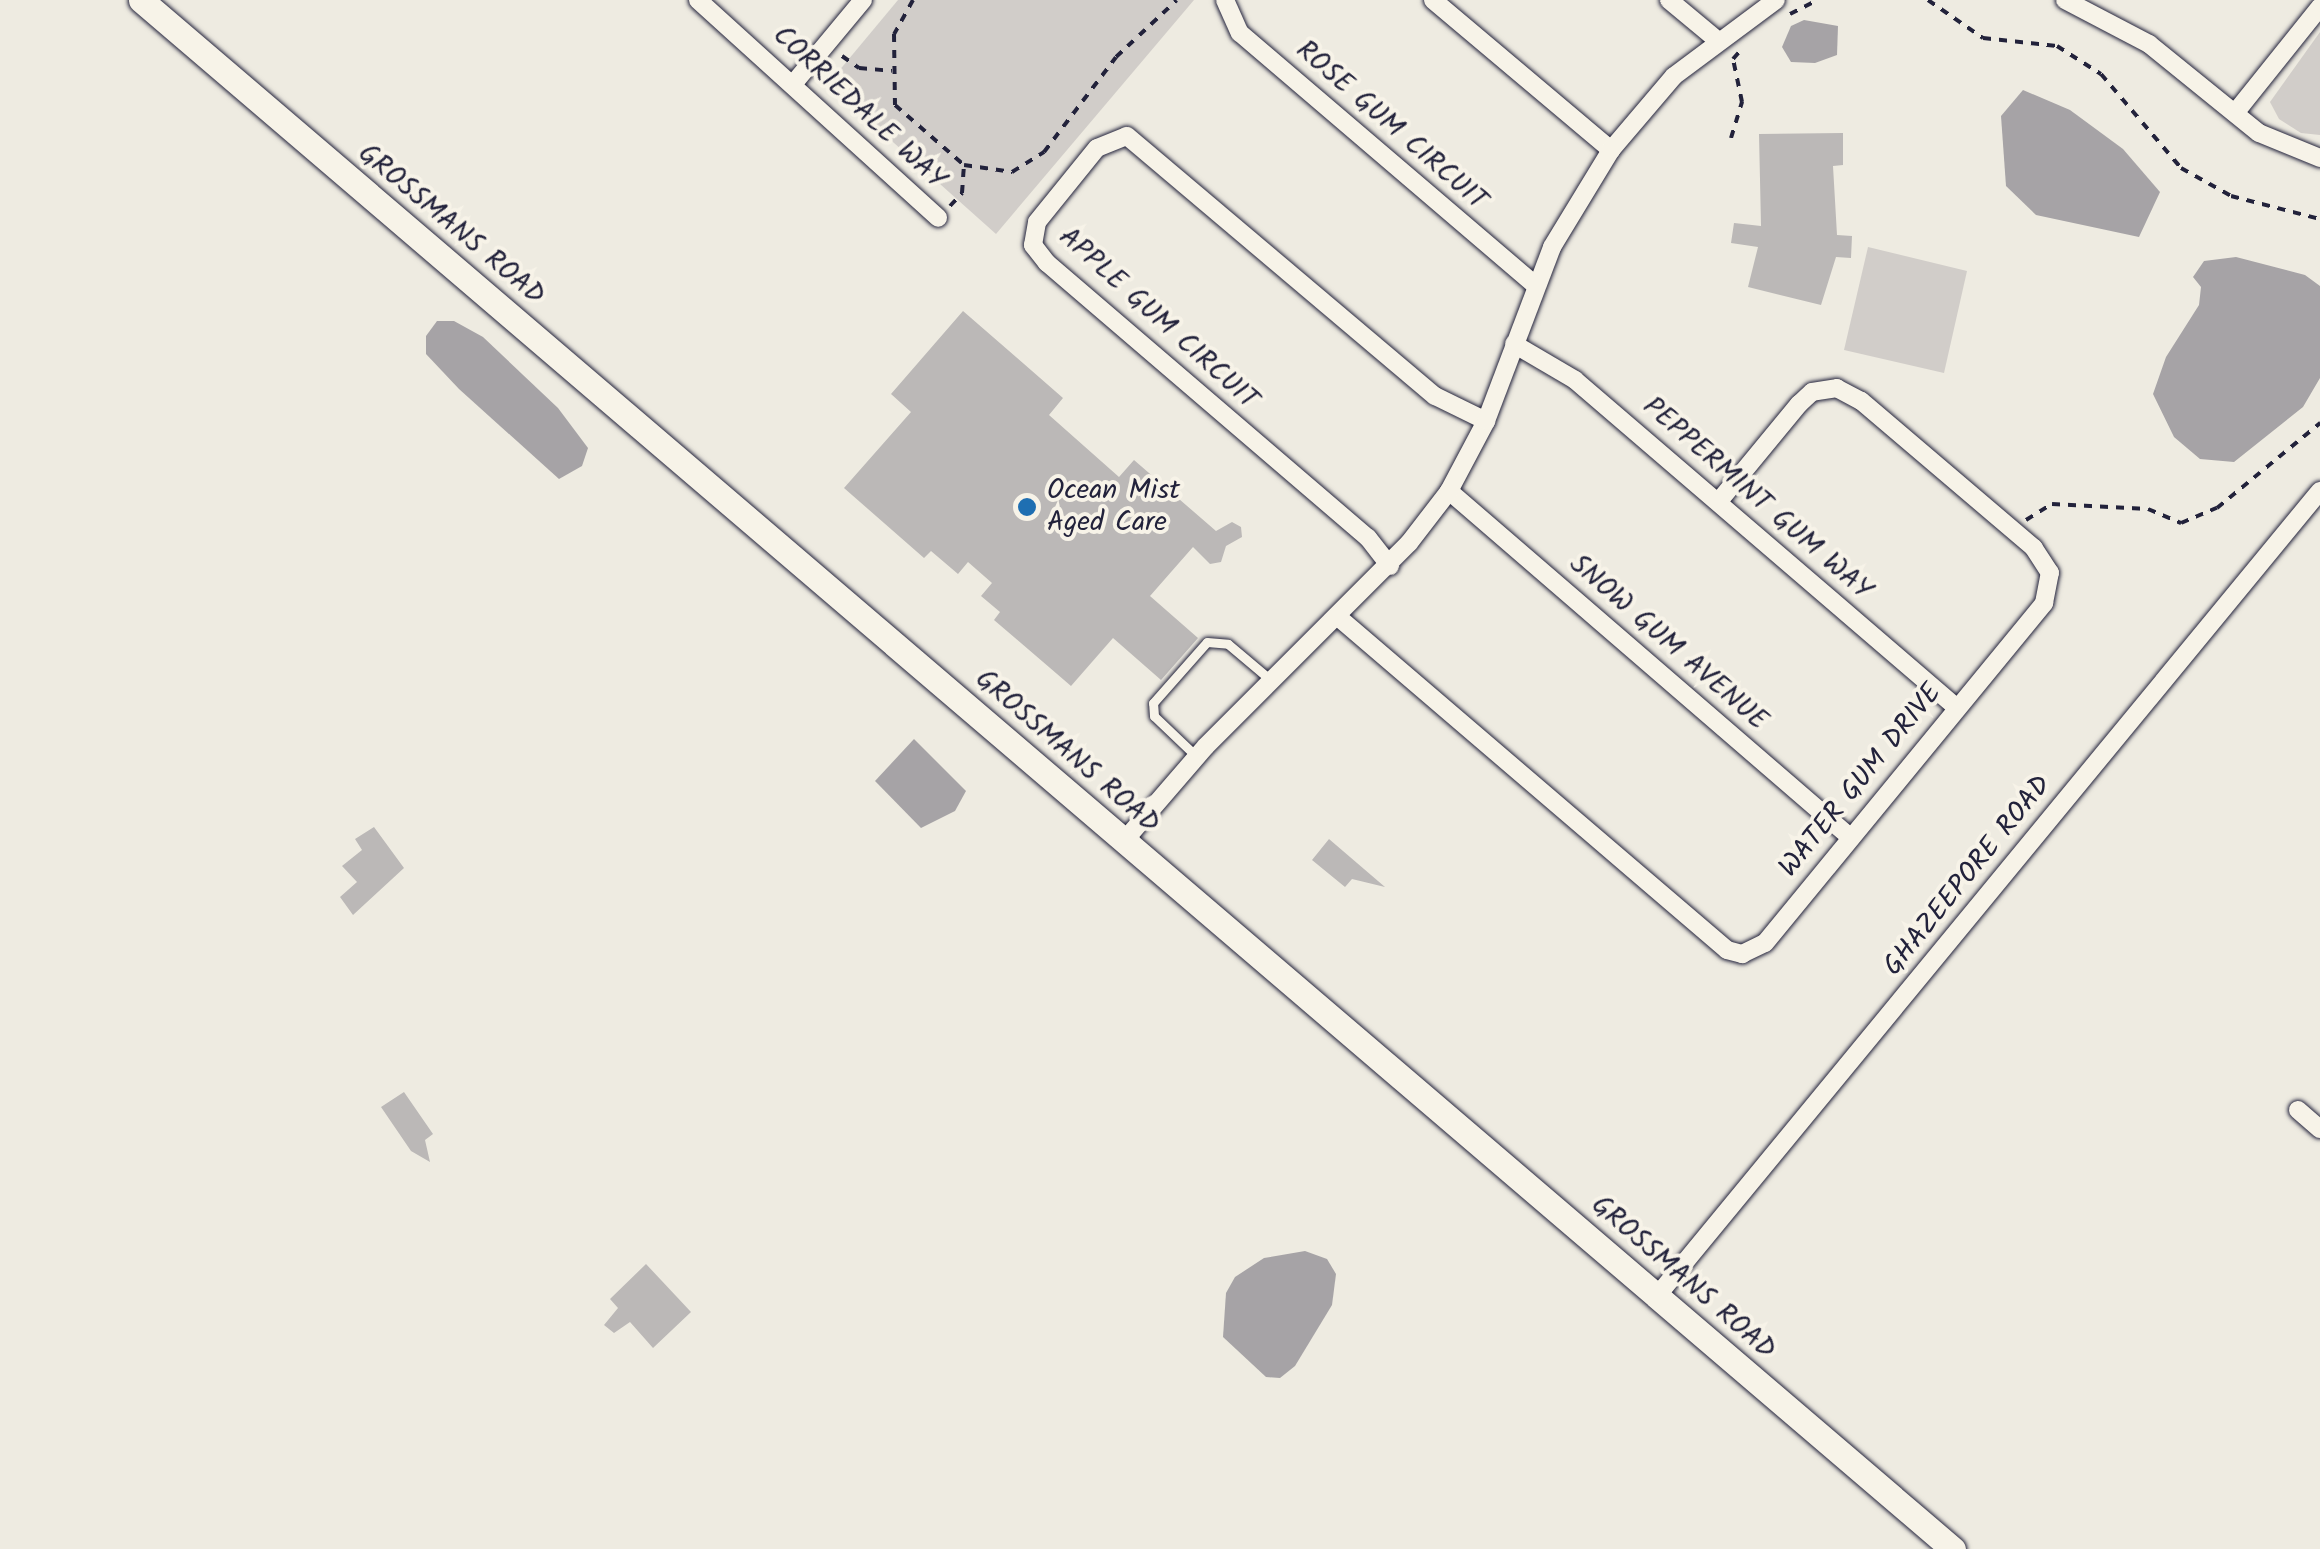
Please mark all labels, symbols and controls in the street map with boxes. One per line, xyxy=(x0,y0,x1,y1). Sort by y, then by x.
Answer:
street label: CORRIEDALE WAY xyxy=(765,19,953,197)
street label: ROSE GUM CIRCUIT xyxy=(1289,34,1493,218)
street label: GROSSMANS ROAD xyxy=(351,137,551,313)
street label: APPLE GUM CIRCUIT xyxy=(1051,221,1265,417)
street label: PEPPERMINT GUM WAY xyxy=(1635,390,1879,608)
place label: Ocean Mist Aged Care xyxy=(1047,474,1180,540)
marker: Ocean Mist Aged Care xyxy=(1016,496,1038,518)
street label: SNOW GUM AVENUE xyxy=(1562,548,1774,738)
street label: GROSSMANS ROAD xyxy=(968,663,1166,841)
street label: WATER GUM DRIVE xyxy=(1773,677,1949,885)
street label: GHAZEEPORE ROAD xyxy=(1877,769,2059,983)
street label: GROSSMANS ROAD xyxy=(1584,1189,1782,1367)

